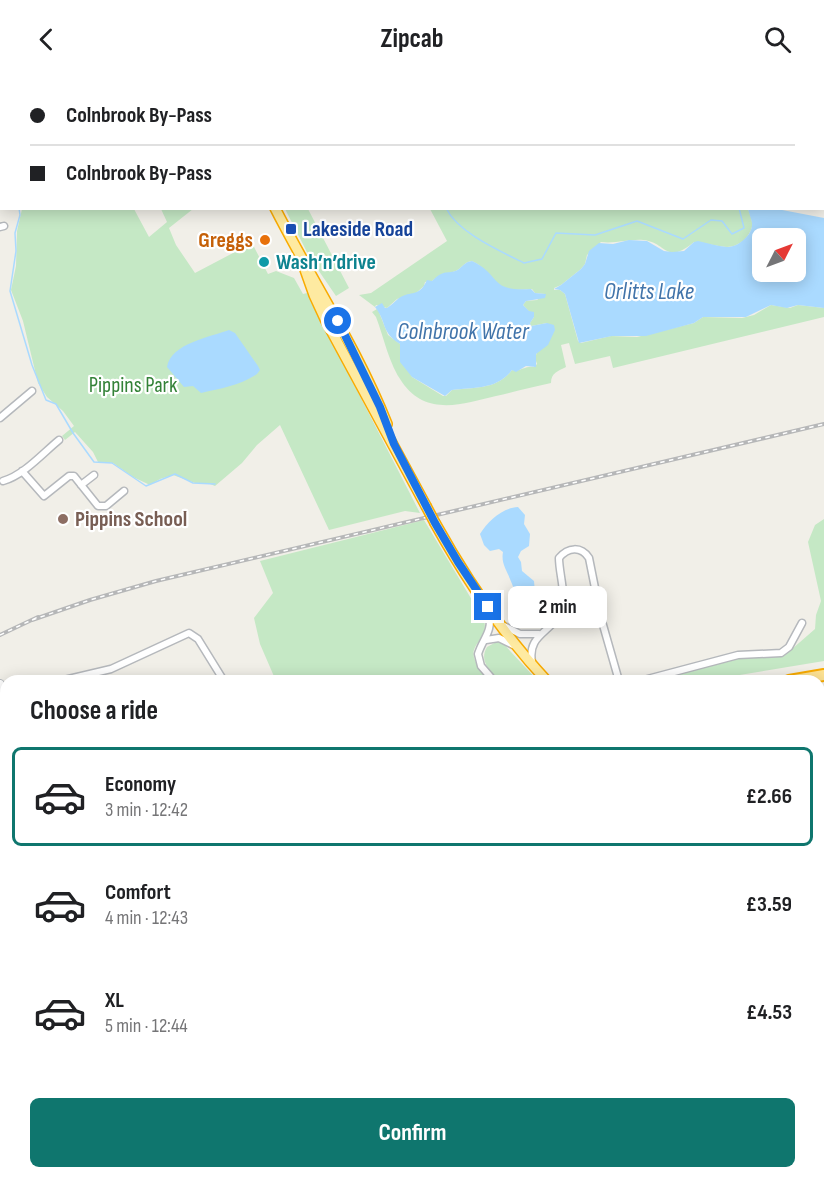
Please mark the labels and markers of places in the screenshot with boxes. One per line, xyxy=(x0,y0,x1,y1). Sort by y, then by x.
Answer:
place label: Lakeside Road xyxy=(303,216,413,243)
marker: Lakeside Road xyxy=(284,222,298,236)
place label: Greggs xyxy=(198,227,253,254)
marker: Greggs xyxy=(258,233,272,247)
place label: Wash’n’drive xyxy=(276,249,376,276)
marker: Wash’n’drive xyxy=(257,255,271,269)
place label: Pippins School xyxy=(75,506,187,533)
marker: Pippins School xyxy=(56,512,70,526)

